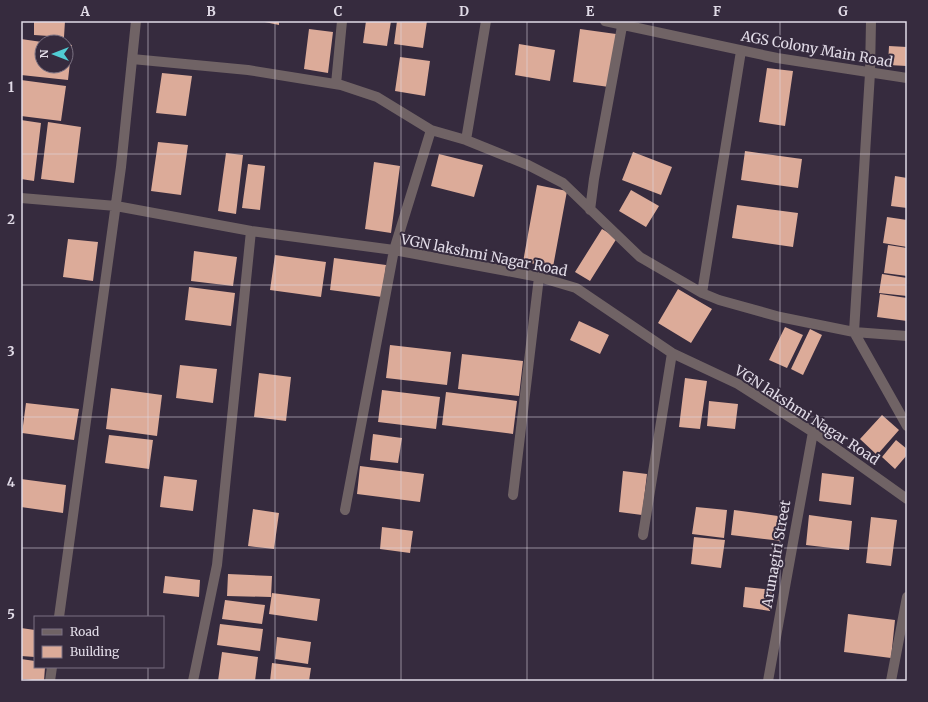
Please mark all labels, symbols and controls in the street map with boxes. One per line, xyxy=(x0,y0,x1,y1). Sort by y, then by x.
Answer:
text: A xyxy=(79,3,90,20)
text: B xyxy=(206,3,216,20)
text: C xyxy=(334,3,343,20)
text: D xyxy=(459,3,469,20)
text: E xyxy=(586,3,595,20)
text: F xyxy=(713,3,721,20)
text: G xyxy=(838,3,848,20)
street label: AGS Colony Main Road xyxy=(739,27,895,71)
north arrow xyxy=(34,34,74,74)
text: N xyxy=(37,49,51,58)
text: 1 xyxy=(8,79,14,96)
text: 2 xyxy=(7,211,15,228)
street label: VGN lakshmi Nagar Road xyxy=(398,230,569,280)
text: 3 xyxy=(7,343,15,360)
street label: VGN lakshmi Nagar Road xyxy=(730,361,883,469)
text: 4 xyxy=(7,474,16,491)
street label: Arunagiri Street xyxy=(757,498,794,610)
text: 5 xyxy=(7,606,15,623)
legend xyxy=(34,616,164,668)
text: Road xyxy=(70,624,99,639)
text: Building xyxy=(70,644,120,659)

